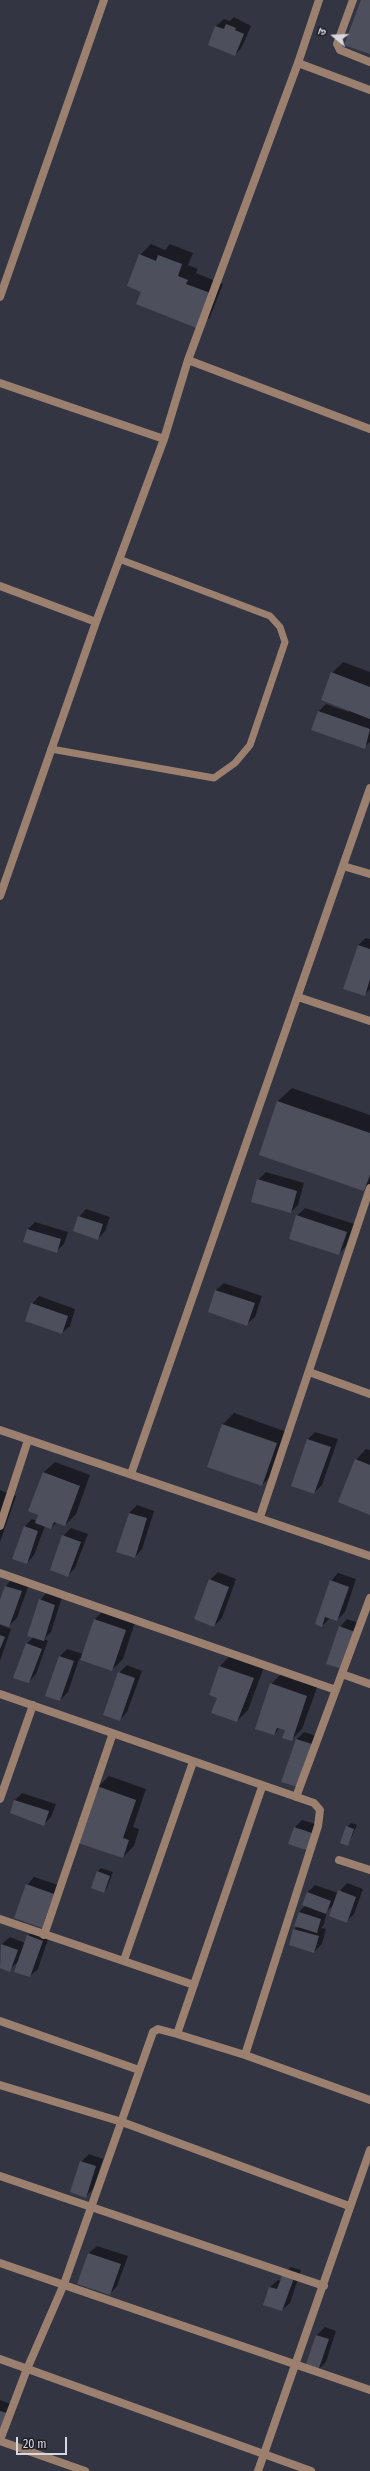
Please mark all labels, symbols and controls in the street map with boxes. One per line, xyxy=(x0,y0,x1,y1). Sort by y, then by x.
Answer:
north arrow xyxy=(314,16,354,56)
text: उ xyxy=(315,27,329,37)
scale bar xyxy=(18,2429,69,2455)
text: 20 m xyxy=(23,2437,47,2451)

